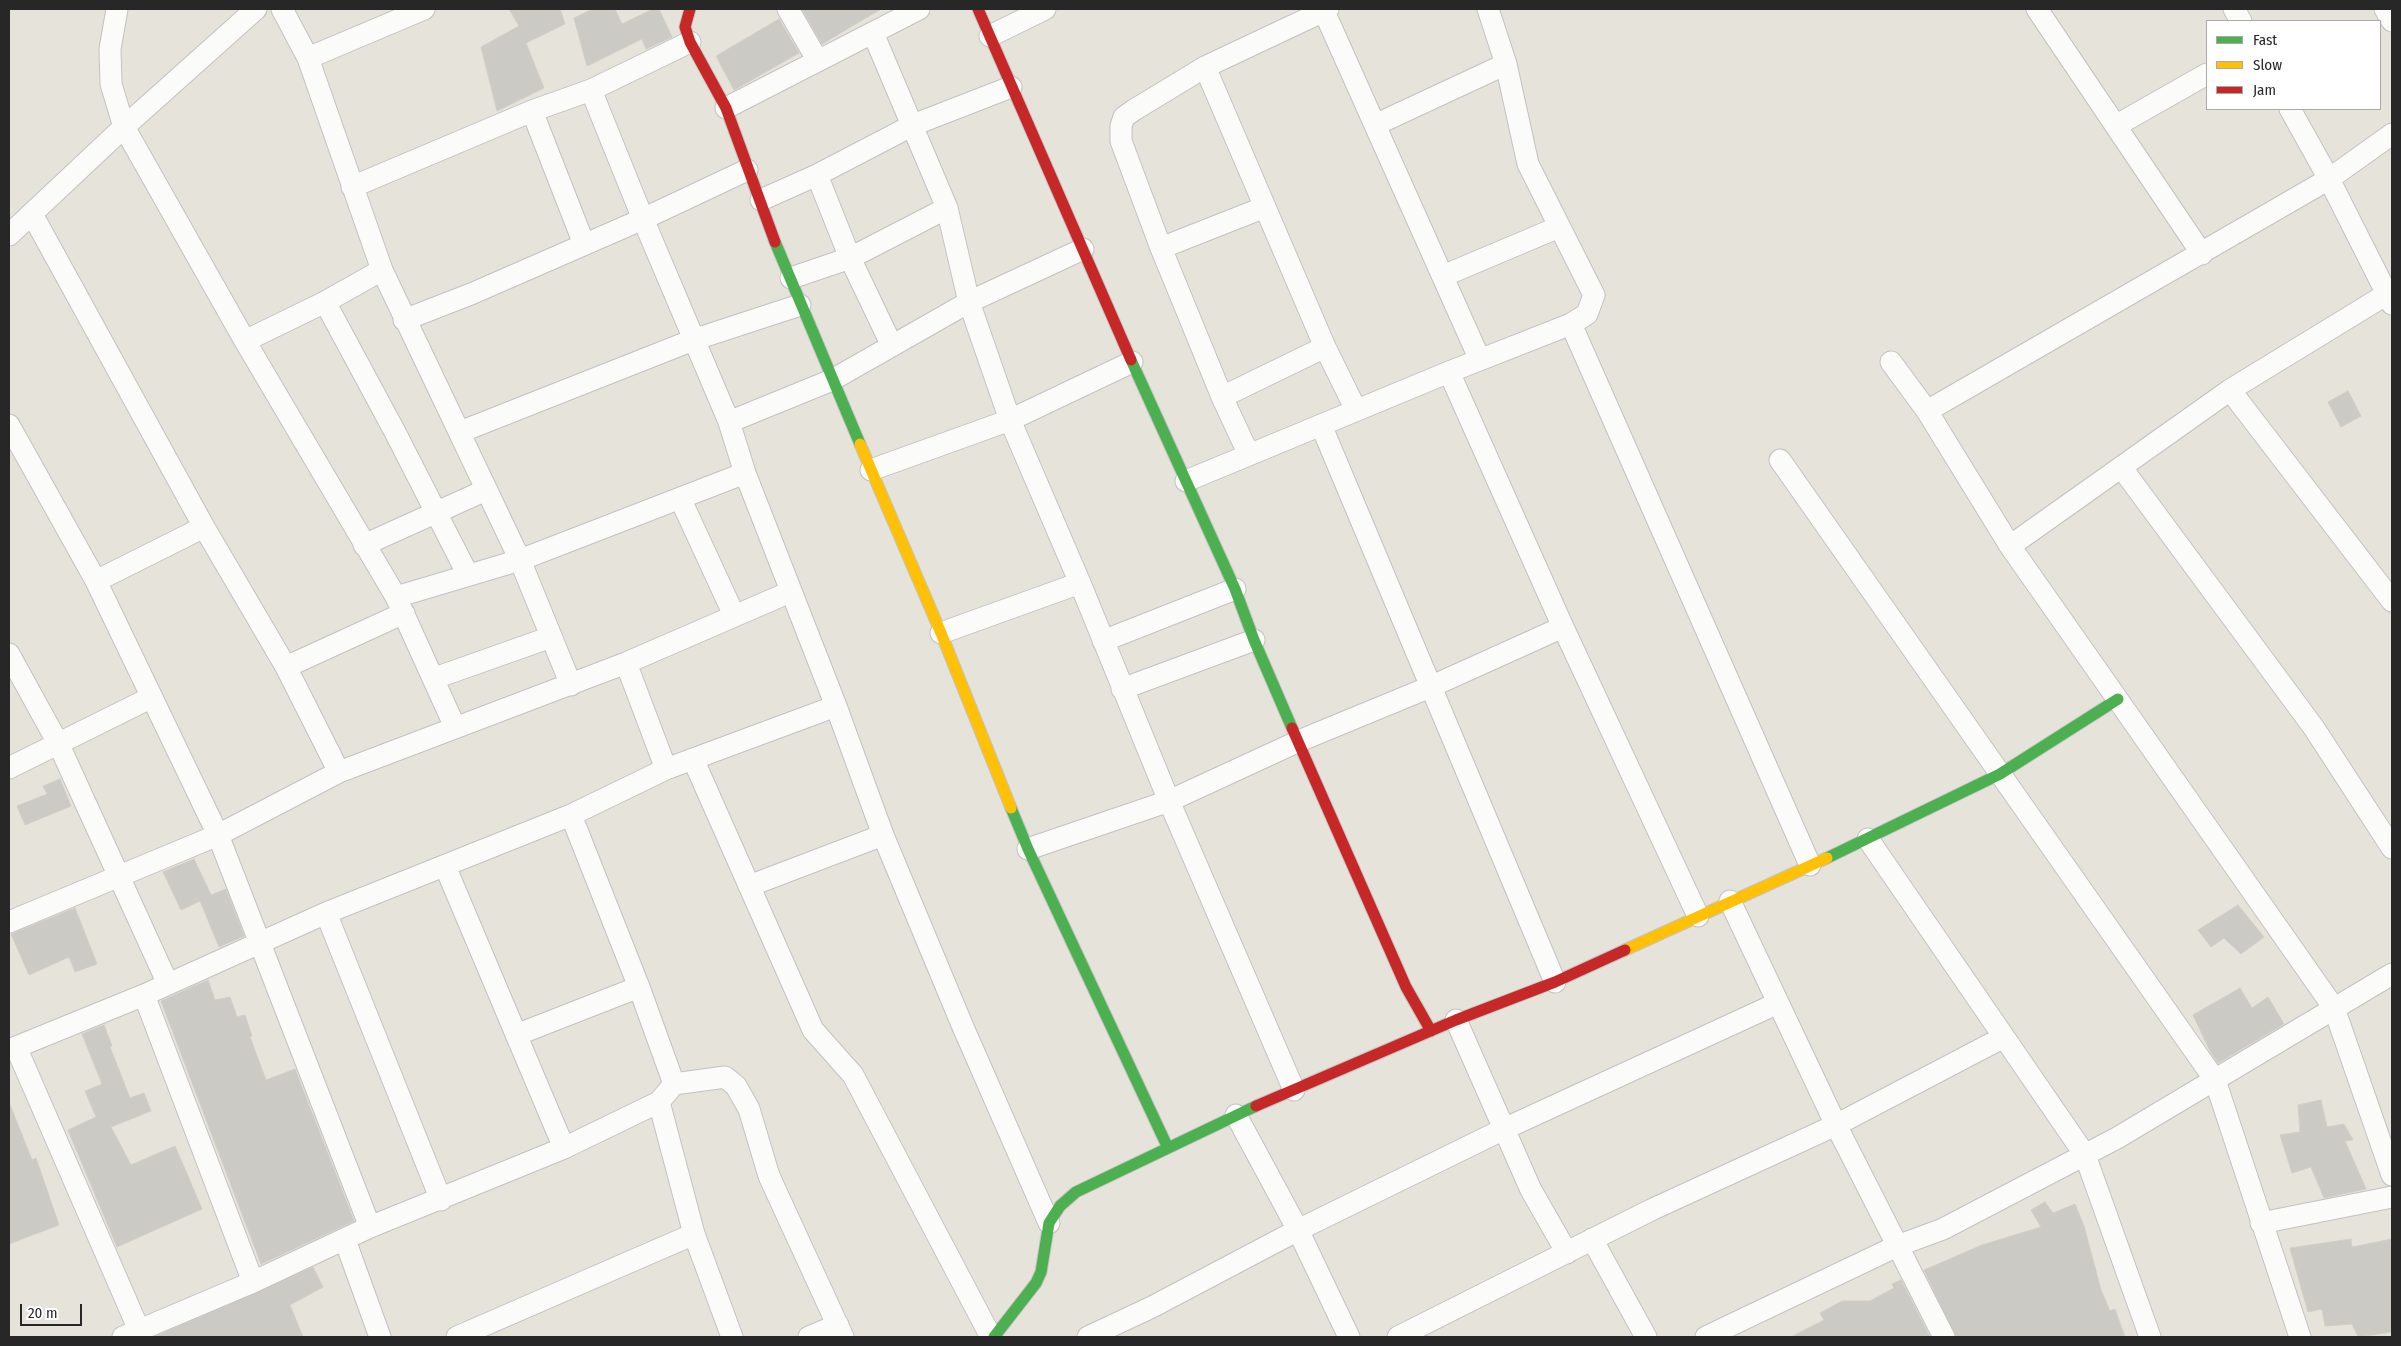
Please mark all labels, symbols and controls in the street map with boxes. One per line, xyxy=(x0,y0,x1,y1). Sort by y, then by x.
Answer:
legend xyxy=(2206,20,2381,110)
text: Fast xyxy=(2253,31,2277,49)
text: Slow xyxy=(2253,56,2282,74)
text: Jam xyxy=(2253,81,2276,99)
scale bar xyxy=(22,1294,85,1326)
text: 20 m xyxy=(28,1304,58,1322)

